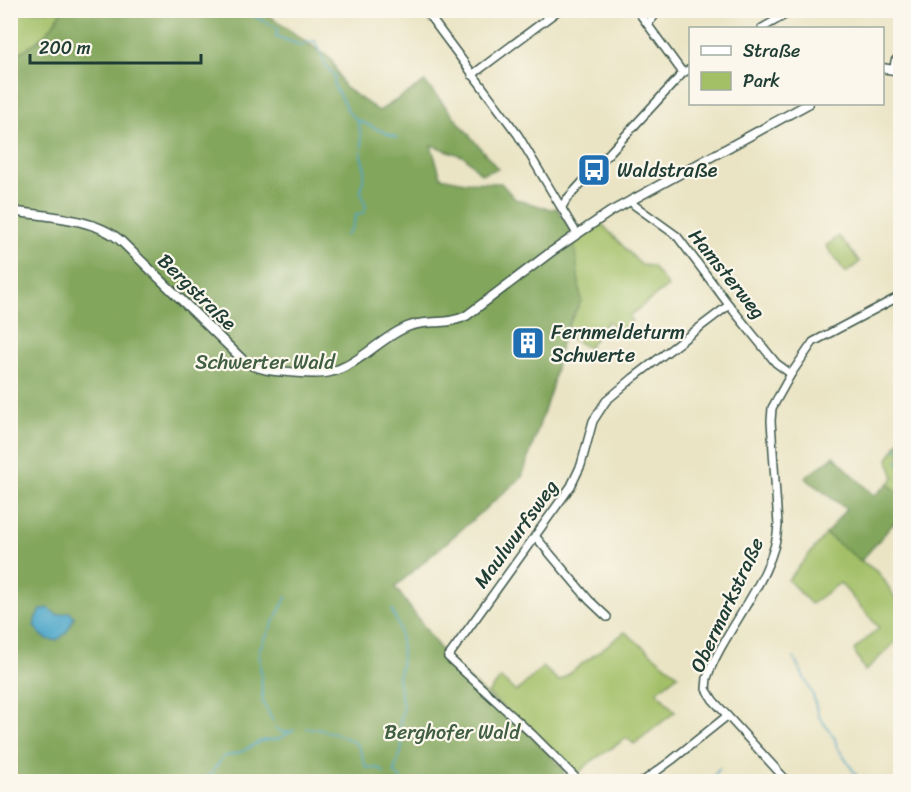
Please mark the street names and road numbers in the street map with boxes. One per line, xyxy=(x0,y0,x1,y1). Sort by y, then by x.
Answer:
street label: Hamsterweg xyxy=(679,221,775,327)
street label: Bergstraße xyxy=(149,245,245,340)
street label: Maulwurfsweg xyxy=(464,472,568,596)
street label: Obermarkstraße xyxy=(680,531,774,679)

